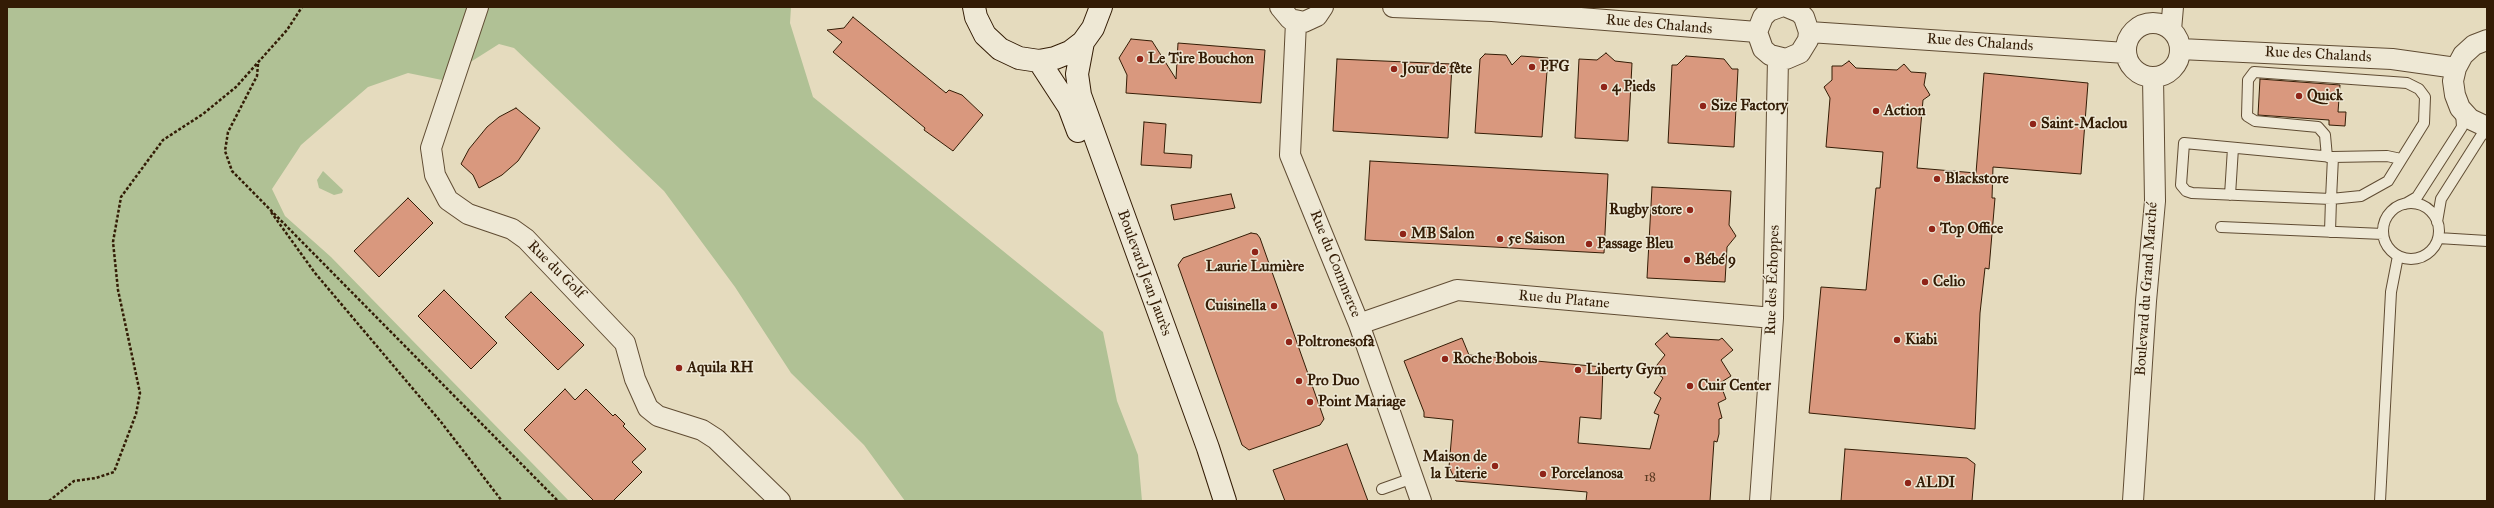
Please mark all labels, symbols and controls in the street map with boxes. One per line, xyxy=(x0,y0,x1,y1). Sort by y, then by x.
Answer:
street label: Rue des Chalands xyxy=(1605,11,1713,39)
street label: Rue des Chalands xyxy=(1926,30,2034,56)
street label: Rue des Chalands xyxy=(2264,43,2372,67)
place label: Le Tire Bouchon xyxy=(1148,50,1254,68)
marker: Le Tire Bouchon xyxy=(1135,54,1145,64)
place label: PFG xyxy=(1540,58,1569,76)
place label: Jour de fête xyxy=(1402,60,1472,78)
marker: PFG xyxy=(1527,62,1537,72)
marker: Jour de fête xyxy=(1389,64,1399,74)
place label: 4 Pieds xyxy=(1612,78,1655,96)
marker: 4 Pieds xyxy=(1599,82,1609,92)
place label: Quick xyxy=(2307,87,2343,105)
marker: Quick xyxy=(2294,91,2304,101)
place label: Size Factory xyxy=(1711,97,1788,115)
marker: Size Factory xyxy=(1698,101,1708,111)
place label: Action xyxy=(1884,102,1925,120)
marker: Action xyxy=(1871,106,1881,116)
place label: Saint-Maclou xyxy=(2041,115,2127,133)
marker: Saint-Maclou xyxy=(2028,119,2038,129)
place label: Blackstore xyxy=(1945,170,2009,188)
marker: Blackstore xyxy=(1932,174,1942,184)
place label: Rugby store xyxy=(1609,201,1682,219)
street label: Boulevard du Grand Marché xyxy=(2132,201,2162,377)
marker: Rugby store xyxy=(1685,205,1695,215)
street label: Boulevard Jean Jaurès xyxy=(1113,208,1175,338)
street label: Rue du Commerce xyxy=(1305,208,1365,320)
place label: Top Office xyxy=(1940,220,2003,238)
marker: Top Office xyxy=(1927,224,1937,234)
place label: MB Salon xyxy=(1411,225,1474,243)
street label: Rue des Échoppes xyxy=(1762,225,1784,335)
marker: MB Salon xyxy=(1398,229,1408,239)
place label: 5e Saison xyxy=(1508,230,1565,248)
marker: 5e Saison xyxy=(1495,234,1505,244)
place label: Passage Bleu xyxy=(1597,235,1674,253)
street label: Rue du Golf xyxy=(523,237,589,303)
marker: Passage Bleu xyxy=(1584,239,1594,249)
marker: Laurie Lumière xyxy=(1250,247,1260,257)
place label: Bébé 9 xyxy=(1695,251,1736,269)
marker: Bébé 9 xyxy=(1682,255,1692,265)
place label: Laurie Lumière xyxy=(1206,258,1304,276)
place label: Celio xyxy=(1933,273,1965,291)
marker: Celio xyxy=(1920,277,1930,287)
street label: Rue du Platane xyxy=(1518,287,1610,313)
place label: Cuisinella xyxy=(1205,297,1266,315)
marker: Cuisinella xyxy=(1269,301,1279,311)
place label: Kiabi xyxy=(1905,331,1937,349)
place label: Poltronesofà xyxy=(1297,333,1374,351)
marker: Kiabi xyxy=(1892,335,1902,345)
marker: Poltronesofà xyxy=(1284,337,1294,347)
place label: Roche Bobois xyxy=(1453,350,1537,368)
marker: Roche Bobois xyxy=(1440,354,1450,364)
place label: Aquila RH xyxy=(687,359,753,377)
place label: Liberty Gym xyxy=(1586,361,1666,379)
marker: Aquila RH xyxy=(674,363,684,373)
marker: Liberty Gym xyxy=(1573,365,1583,375)
place label: Pro Duo xyxy=(1307,372,1359,390)
marker: Pro Duo xyxy=(1294,376,1304,386)
place label: Cuir Center xyxy=(1698,377,1771,395)
marker: Cuir Center xyxy=(1685,381,1695,391)
place label: Point Mariage xyxy=(1318,393,1406,411)
marker: Point Mariage xyxy=(1305,397,1315,407)
place label: Maison de la Literie xyxy=(1423,448,1487,483)
marker: Maison de la Literie xyxy=(1490,461,1500,471)
place label: Porcelanosa xyxy=(1551,465,1623,483)
marker: Porcelanosa xyxy=(1538,469,1548,479)
house number: 18 xyxy=(1644,470,1656,486)
place label: ALDI xyxy=(1916,474,1955,492)
marker: ALDI xyxy=(1903,478,1913,488)

